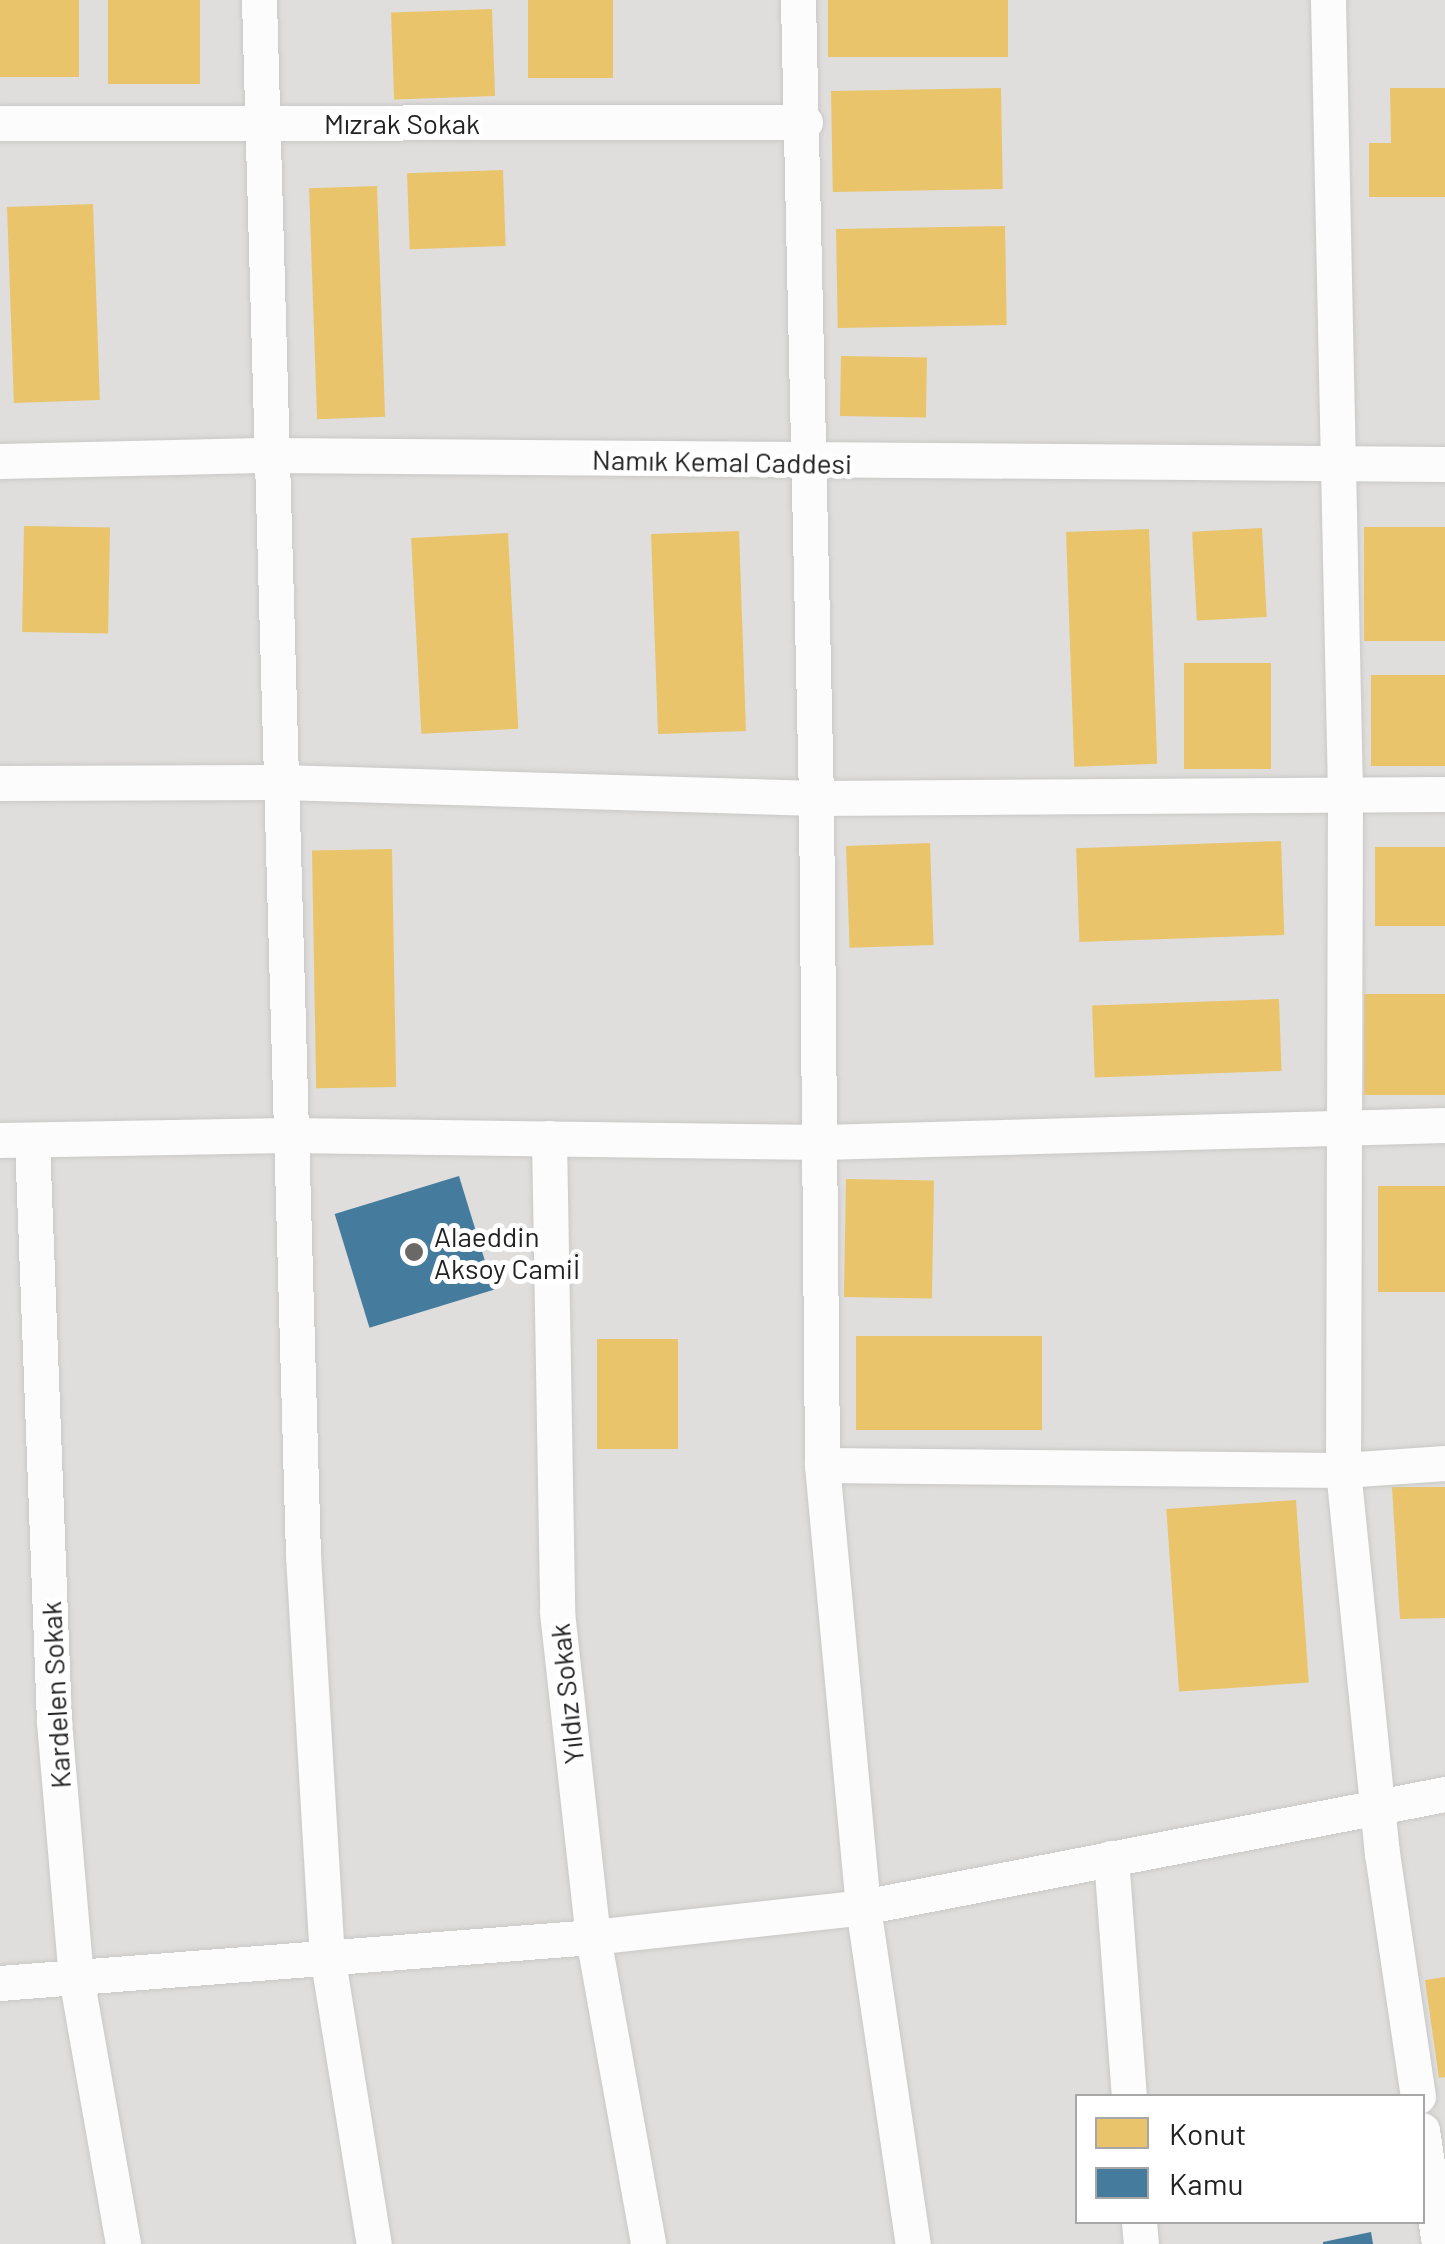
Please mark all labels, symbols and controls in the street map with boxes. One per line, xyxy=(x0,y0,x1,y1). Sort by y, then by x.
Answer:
street label: Mızrak Sokak xyxy=(324,106,480,140)
street label: Namık Kemal Caddesi xyxy=(592,442,852,480)
place label: Alaeddin Aksoy Camiİ xyxy=(434,1219,580,1285)
marker: Alaeddin Aksoy Camiİ xyxy=(403,1241,425,1263)
street label: Kardelen Sokak xyxy=(33,1601,77,1789)
street label: Yıldız Sokak xyxy=(542,1622,590,1766)
legend xyxy=(1075,2094,1425,2224)
text: Konut xyxy=(1169,2115,1246,2151)
text: Kamu xyxy=(1169,2165,1244,2201)

